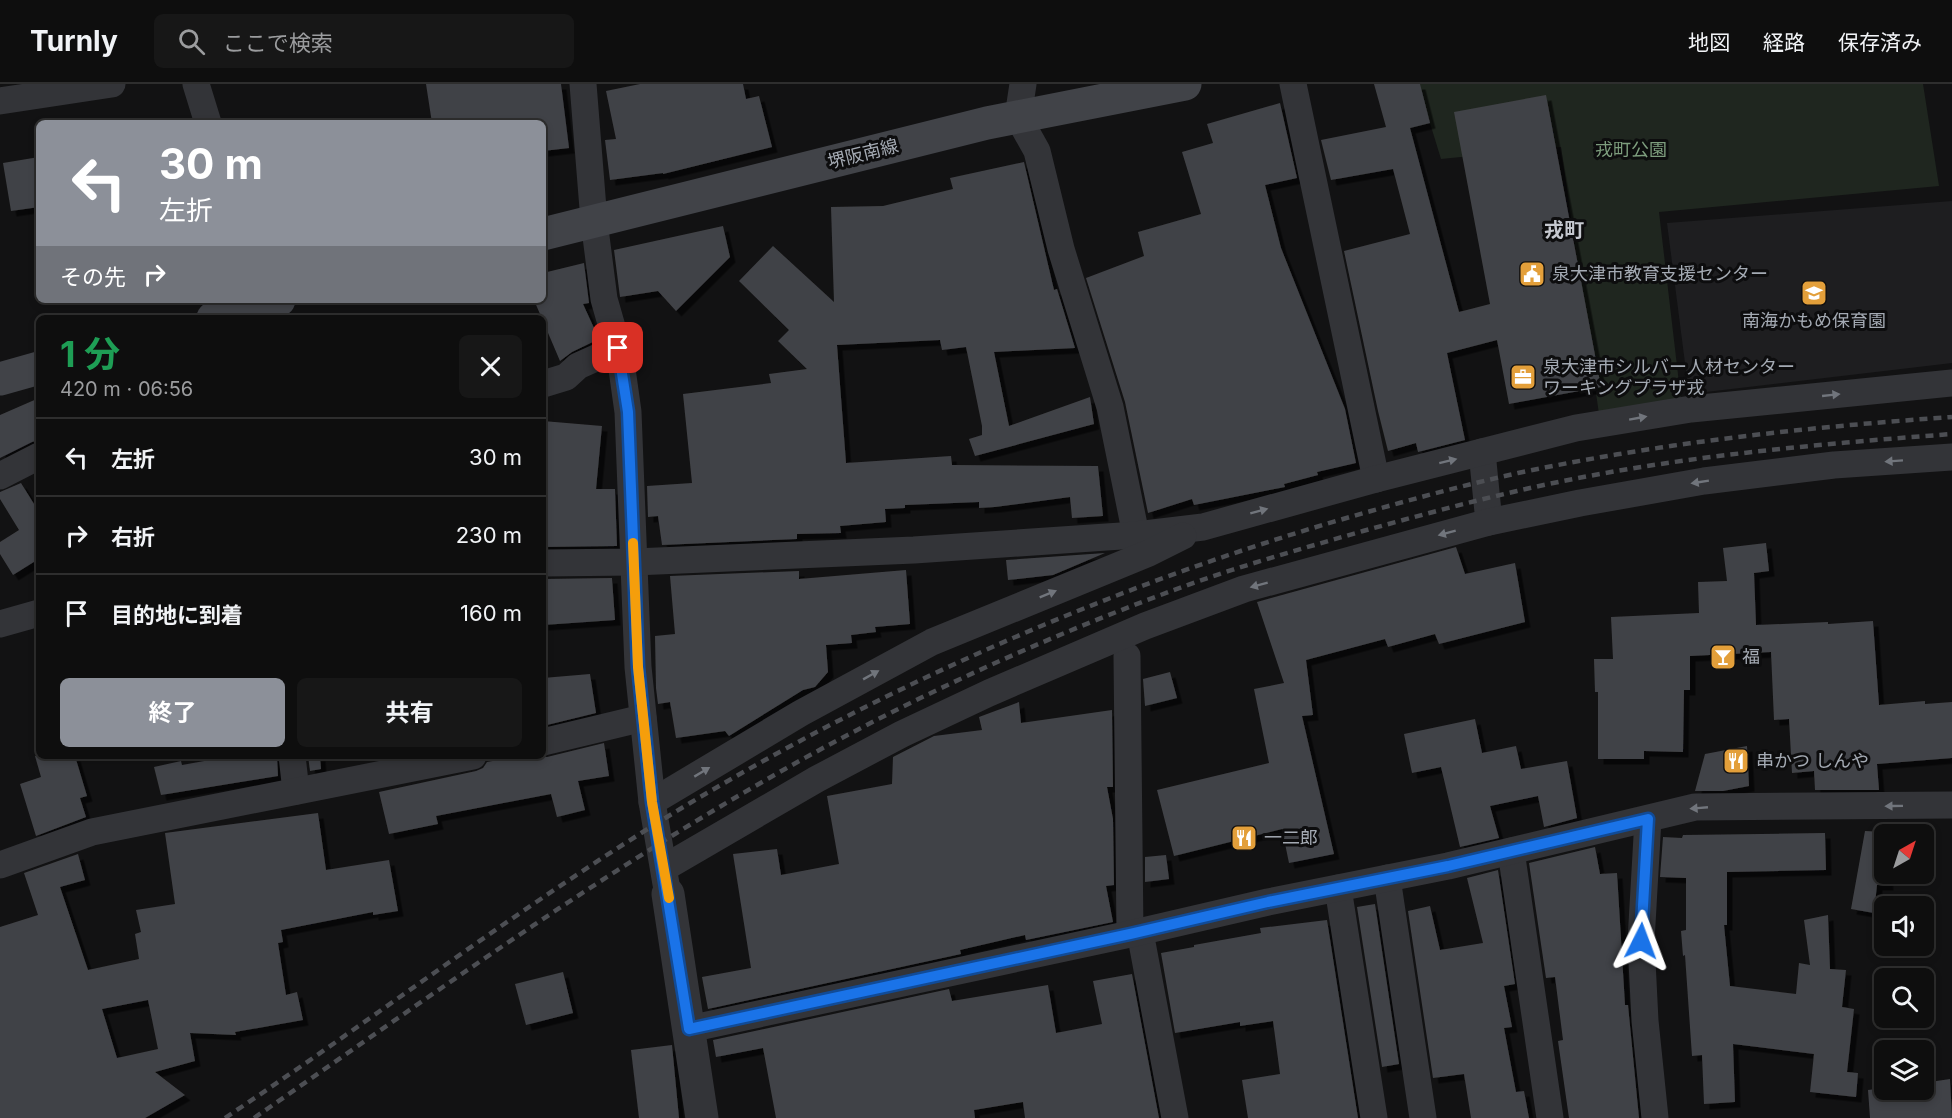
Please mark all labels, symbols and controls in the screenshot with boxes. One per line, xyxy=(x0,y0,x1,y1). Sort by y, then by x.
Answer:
search box xyxy=(154,14,574,68)
text: Turnly xyxy=(30,24,118,58)
icon: search xyxy=(175,25,208,58)
text: ここで検索 xyxy=(223,30,333,56)
text: 地図 xyxy=(1688,30,1730,55)
text: 経路 xyxy=(1763,30,1805,55)
text: 保存済み xyxy=(1838,30,1922,55)
street label: 堺阪南線 xyxy=(825,135,900,172)
text: 30 m xyxy=(159,138,263,189)
park label: 戎町公園 xyxy=(1595,139,1667,160)
icon: left xyxy=(60,144,138,222)
text: 左折 xyxy=(159,194,213,227)
district label: 戎町 xyxy=(1544,218,1584,242)
icon: right xyxy=(138,258,171,291)
public building icon: 泉大津市教育支援センター xyxy=(1517,259,1547,289)
place label: 泉大津市教育支援センター xyxy=(1552,263,1768,284)
text: その先 xyxy=(60,264,126,290)
school or university icon: 南海かもめ保育園 xyxy=(1799,278,1829,308)
place label: 南海かもめ保育園 xyxy=(1742,310,1886,331)
pin xyxy=(592,322,643,373)
icon: arrive xyxy=(601,331,634,364)
text: 1 分 xyxy=(60,332,120,376)
button: close xyxy=(459,335,522,398)
place label: 泉大津市シルバー人材センター ワーキングプラザ戎 xyxy=(1543,356,1795,398)
office icon: 泉大津市シルバー人材センター ワーキングプラザ戎 xyxy=(1508,362,1538,392)
text: 420 m · 06:56 xyxy=(60,377,193,401)
one-way arrow xyxy=(1822,390,1841,400)
one-way arrow xyxy=(1628,413,1647,422)
icon: left xyxy=(60,441,93,474)
text: 30 m xyxy=(469,444,522,470)
text: 左折 xyxy=(111,446,155,472)
one-way arrow xyxy=(1439,455,1457,465)
one-way arrow xyxy=(1884,456,1903,466)
one-way arrow xyxy=(1690,478,1709,487)
one-way arrow xyxy=(1250,506,1268,515)
icon: right xyxy=(60,519,93,552)
text: 230 m xyxy=(456,522,522,548)
text: 右折 xyxy=(111,524,155,550)
one-way arrow xyxy=(1438,529,1456,538)
one-way arrow xyxy=(1250,581,1268,590)
one-way arrow xyxy=(1040,589,1058,599)
icon: arrive xyxy=(60,597,93,630)
text: 160 m xyxy=(460,600,522,626)
text: 目的地に到着 xyxy=(111,602,243,628)
bar icon: 福 xyxy=(1708,642,1738,672)
place label: 福 xyxy=(1742,646,1760,667)
one-way arrow xyxy=(863,670,880,680)
button: 終了 xyxy=(60,678,285,747)
button: 共有 xyxy=(297,678,522,747)
restaurant icon: 串かつ しんや xyxy=(1721,746,1751,776)
place label: 串かつ しんや xyxy=(1756,750,1869,771)
one-way arrow xyxy=(694,767,710,778)
one-way arrow xyxy=(1884,801,1903,811)
one-way arrow xyxy=(1689,803,1708,813)
restaurant icon: 一二郎 xyxy=(1229,823,1259,853)
north arrow xyxy=(1874,824,1934,884)
map controls xyxy=(1874,824,1934,1100)
place label: 一二郎 xyxy=(1264,827,1318,848)
button: sound xyxy=(1874,896,1934,956)
position arrow xyxy=(1609,909,1673,973)
button: search xyxy=(1874,968,1934,1028)
button: layers xyxy=(1874,1040,1934,1100)

